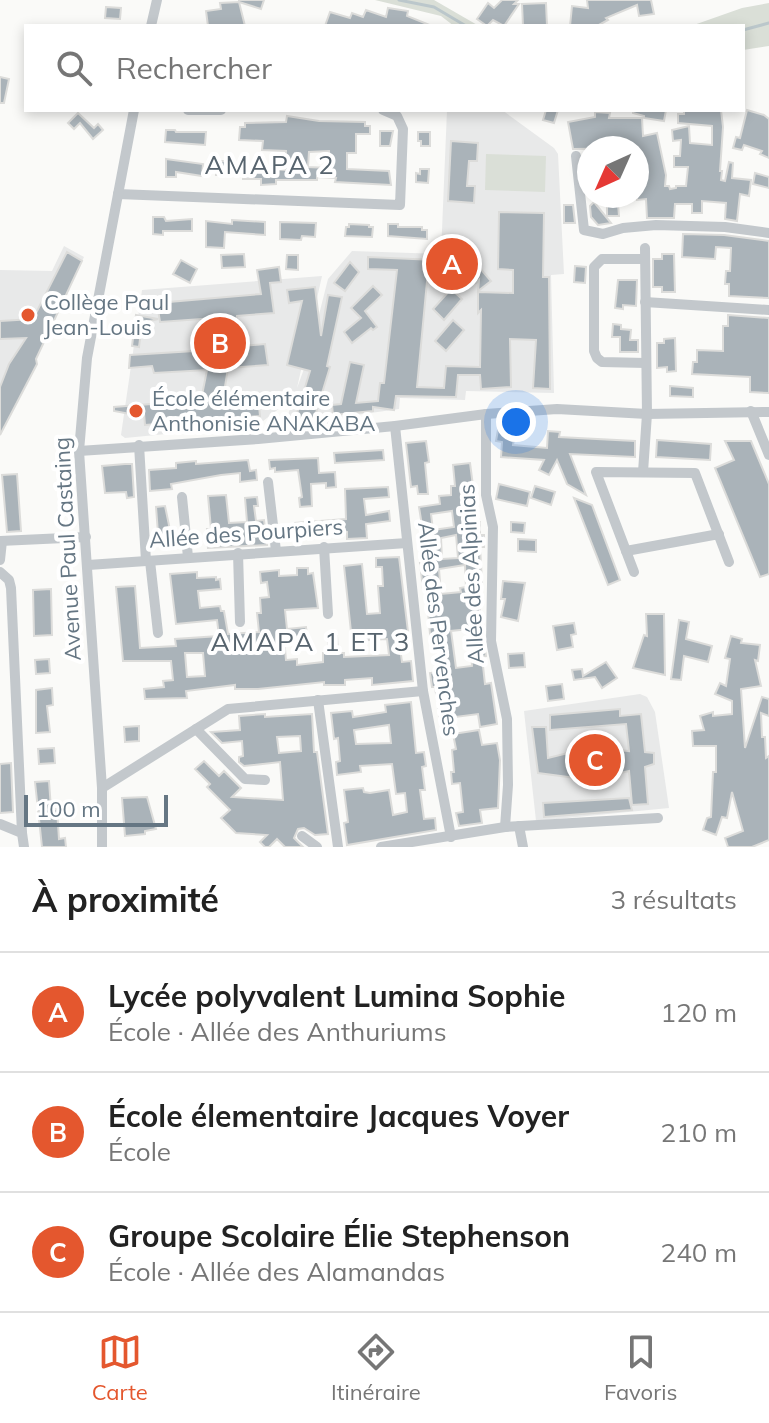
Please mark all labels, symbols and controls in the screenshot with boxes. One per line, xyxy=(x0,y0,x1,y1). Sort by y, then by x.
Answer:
search box xyxy=(24,24,745,112)
icon: search xyxy=(52,46,96,90)
text: Rechercher xyxy=(116,49,272,87)
north arrow xyxy=(577,136,649,208)
district label: AMAPA 2 xyxy=(204,148,336,181)
pin: A xyxy=(426,234,478,294)
place label: Collège Paul Jean-Louis xyxy=(44,288,169,341)
marker: Collège Paul Jean-Louis xyxy=(19,306,37,324)
pin: B xyxy=(194,313,246,373)
place label: École élémentaire Anthonisie ANAKABA xyxy=(152,384,375,437)
marker: École élémentaire Anthonisie ANAKABA xyxy=(127,402,145,420)
your location xyxy=(496,402,536,442)
street label: Avenue Paul Castaing xyxy=(47,436,87,662)
street label: Allée des Alpinias xyxy=(452,483,490,665)
street label: Allée des Pourpiers xyxy=(148,512,344,554)
street label: Allée des Pervenches xyxy=(412,520,466,738)
district label: AMAPA 1 ET 3 xyxy=(211,625,411,658)
pin: C xyxy=(569,730,621,790)
scale bar xyxy=(24,791,168,827)
text: 100 m xyxy=(36,795,101,823)
text: À proximité xyxy=(32,878,219,921)
text: 3 résultats xyxy=(610,883,737,916)
text: Lycée polyvalent Lumina Sophie xyxy=(108,977,565,1015)
text: A xyxy=(48,996,68,1029)
text: 120 m xyxy=(661,996,737,1029)
text: École · Allée des Anthuriums xyxy=(108,1015,447,1048)
text: École élementaire Jacques Voyer xyxy=(108,1097,569,1135)
text: B xyxy=(49,1116,67,1149)
text: 210 m xyxy=(661,1116,737,1149)
text: École xyxy=(108,1135,171,1168)
text: Groupe Scolaire Élie Stephenson xyxy=(108,1217,570,1255)
text: C xyxy=(49,1236,67,1269)
text: 240 m xyxy=(661,1236,737,1269)
text: École · Allée des Alamandas xyxy=(108,1255,445,1288)
tab: Carte xyxy=(92,1330,148,1406)
tab: Itinéraire xyxy=(331,1330,421,1406)
tab: Favoris xyxy=(604,1330,677,1406)

